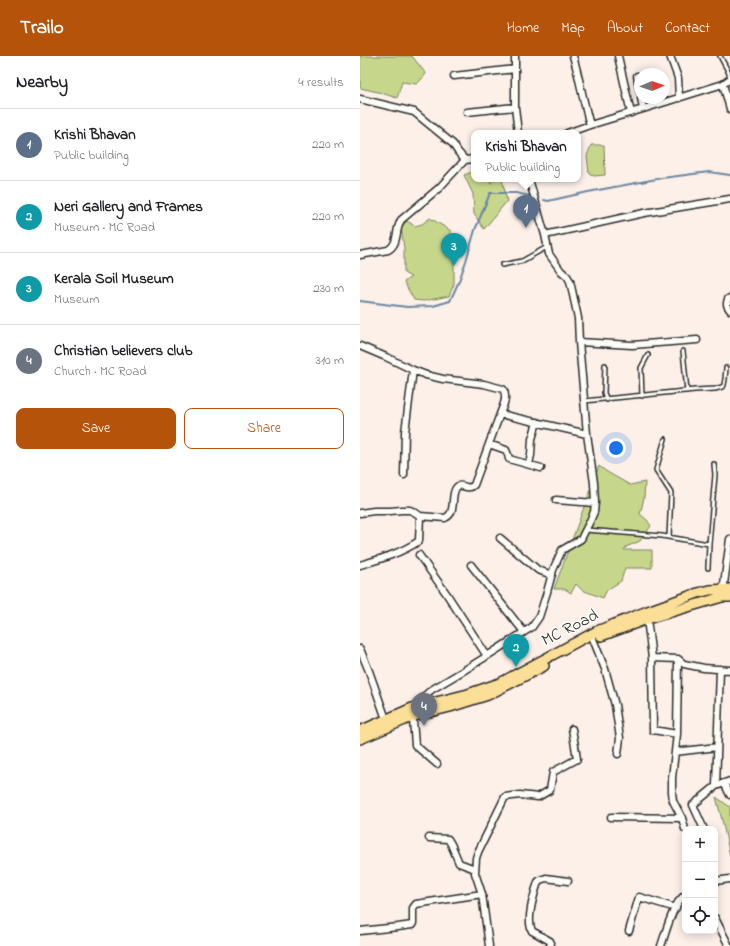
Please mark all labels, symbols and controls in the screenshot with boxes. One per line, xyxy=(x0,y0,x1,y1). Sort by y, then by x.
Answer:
text: Trailo xyxy=(20,15,64,42)
text: Home xyxy=(507,18,539,39)
text: Map xyxy=(561,18,585,39)
text: About xyxy=(607,18,643,39)
text: Contact xyxy=(665,18,710,39)
north arrow xyxy=(634,68,670,104)
text: Nearby xyxy=(16,70,68,95)
text: 4 results xyxy=(298,73,344,92)
text: Krishi Bhavan xyxy=(54,124,136,146)
popup xyxy=(471,130,581,182)
text: 1 xyxy=(27,135,31,154)
text: 220 m xyxy=(312,135,344,154)
text: Krishi Bhavan xyxy=(485,136,567,158)
text: Public building xyxy=(54,146,129,165)
text: Public building xyxy=(485,158,560,177)
pin: 1 xyxy=(513,195,539,228)
text: Neri Gallery and Frames xyxy=(54,196,203,218)
text: 2 xyxy=(26,207,32,226)
text: 220 m xyxy=(312,207,344,226)
text: Museum · MC Road xyxy=(54,218,155,237)
pin: 3 xyxy=(441,233,467,266)
text: Kerala Soil Museum xyxy=(54,268,174,290)
text: 3 xyxy=(26,279,32,298)
text: 230 m xyxy=(313,279,344,298)
text: Museum xyxy=(54,290,99,309)
text: Christian believers club xyxy=(54,340,193,362)
text: 4 xyxy=(26,351,32,370)
text: 310 m xyxy=(316,351,344,370)
text: Church · MC Road xyxy=(54,362,147,381)
button: Save xyxy=(16,408,176,449)
button: Share xyxy=(184,408,344,449)
your location xyxy=(606,438,626,458)
street label: MC Road xyxy=(537,603,603,653)
pin: 2 xyxy=(503,634,529,667)
pin: 4 xyxy=(411,693,437,726)
map controls xyxy=(682,826,718,934)
button: + xyxy=(682,826,718,862)
button: − xyxy=(682,862,718,898)
button: locate xyxy=(682,898,718,934)

